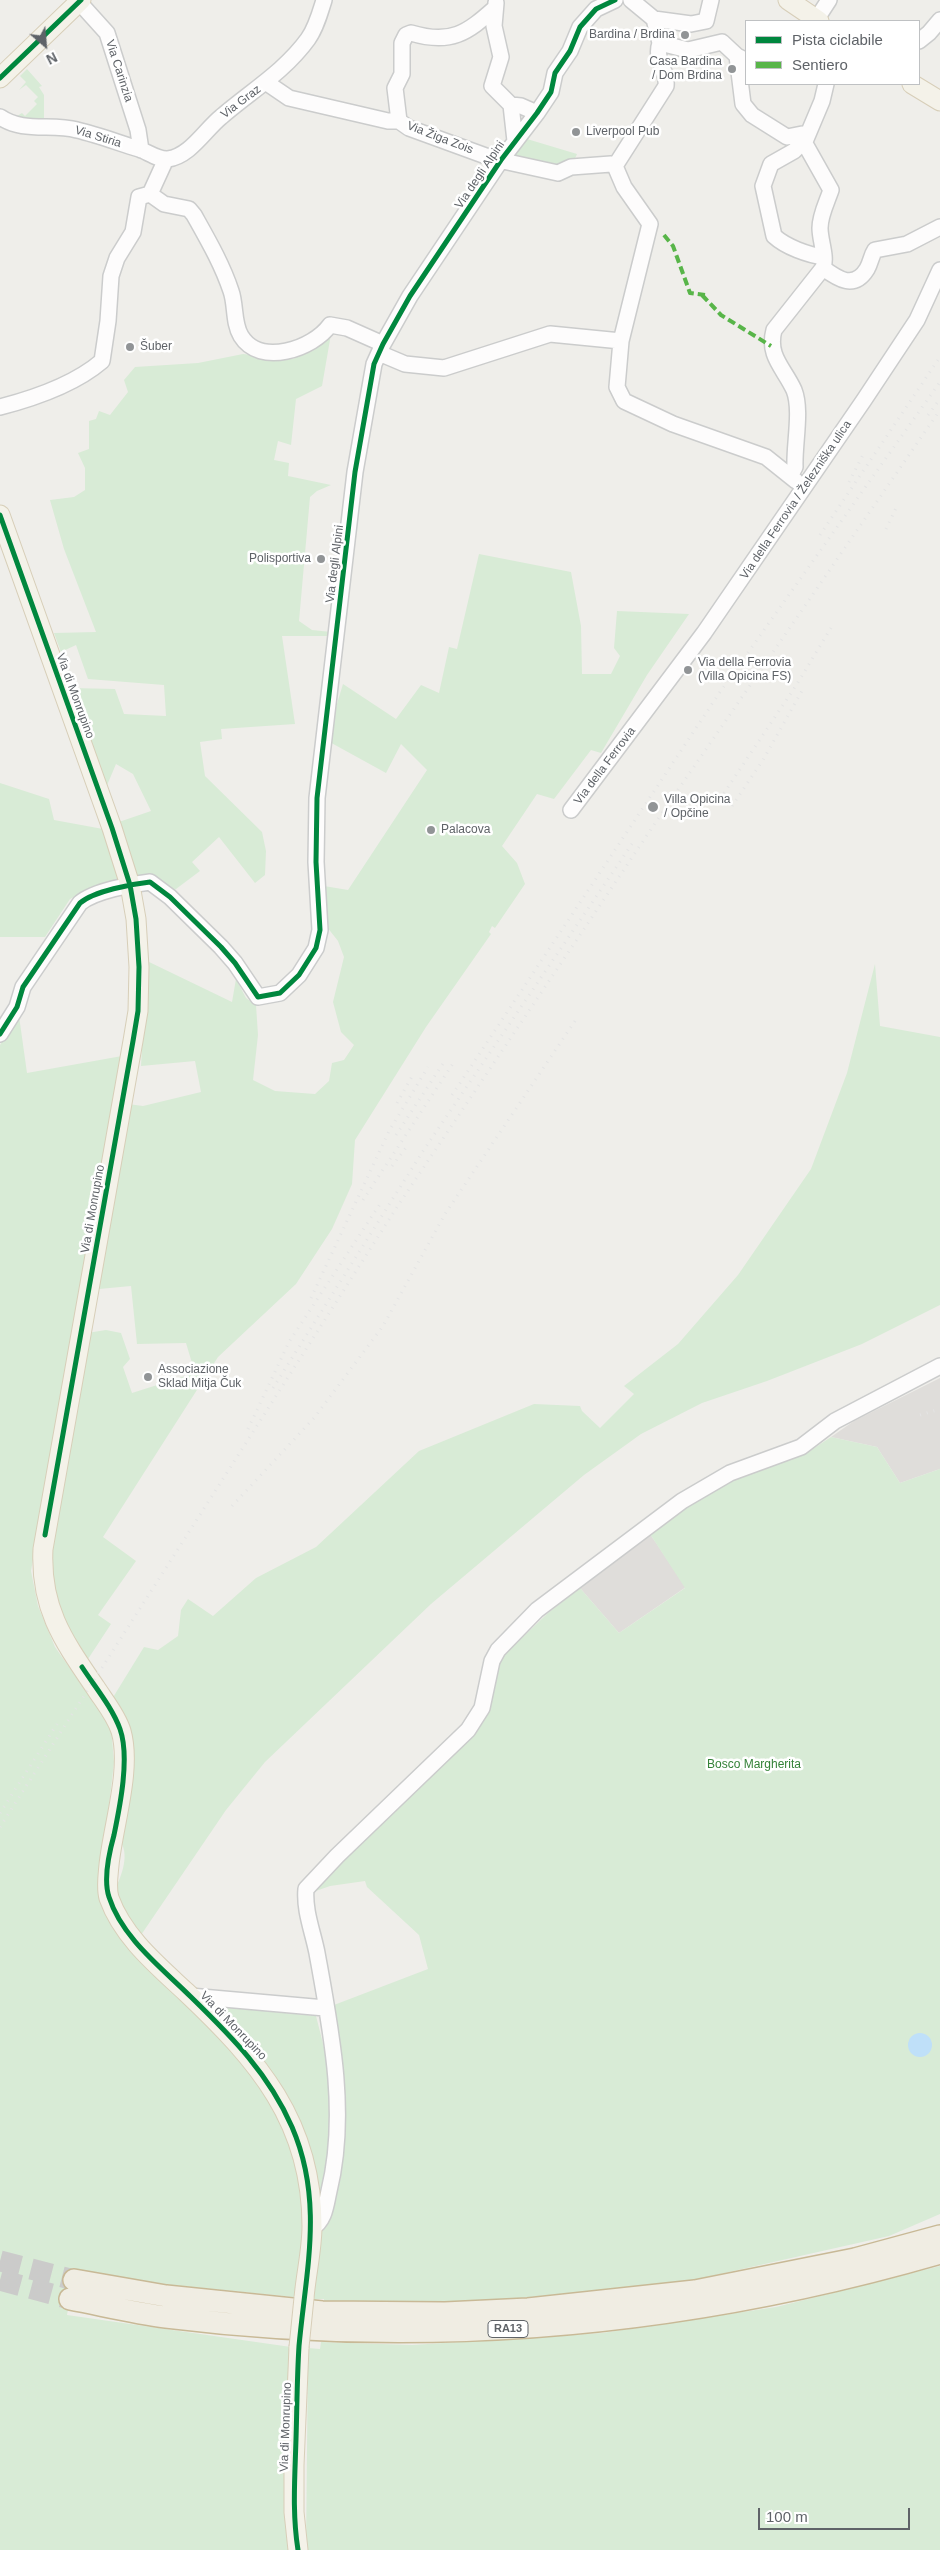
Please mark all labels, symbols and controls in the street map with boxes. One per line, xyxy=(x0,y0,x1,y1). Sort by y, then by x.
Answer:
north arrow xyxy=(20,20,70,70)
legend xyxy=(745,20,920,85)
place label: Bardina / Brdina xyxy=(589,28,675,42)
marker: Bardina / Brdina xyxy=(679,29,691,41)
text: Pista ciclabile xyxy=(792,31,883,48)
street label: Via Carinzia xyxy=(102,38,136,104)
text: N xyxy=(44,49,60,68)
place label: Casa Bardina / Dom Brdina xyxy=(649,55,722,83)
text: Sentiero xyxy=(792,56,848,73)
marker: Casa Bardina / Dom Brdina xyxy=(726,63,738,75)
street label: Via Graz xyxy=(218,82,264,122)
street label: Via Žiga Zois xyxy=(405,119,475,157)
street label: Via Stiria xyxy=(73,123,123,151)
place label: Liverpool Pub xyxy=(586,125,659,139)
marker: Liverpool Pub xyxy=(570,126,582,138)
street label: Via degli Alpini xyxy=(452,138,508,212)
place label: Šuber xyxy=(140,340,172,354)
marker: Šuber xyxy=(124,341,136,353)
street label: Via della Ferrovia / Železniška ulica xyxy=(737,418,855,582)
street label: Via degli Alpini xyxy=(323,524,347,604)
place label: Polisportiva xyxy=(249,552,311,566)
marker: Polisportiva xyxy=(315,553,327,565)
street label: Via di Monrupino xyxy=(53,651,97,741)
place label: Via della Ferrovia (Villa Opicina FS) xyxy=(698,656,791,684)
marker: Via della Ferrovia (Villa Opicina FS) xyxy=(682,664,694,676)
street label: Via della Ferrovia xyxy=(571,724,639,808)
place label: Villa Opicina / Opčine xyxy=(664,793,730,821)
marker: Villa Opicina / Opčine xyxy=(646,800,660,814)
place label: Palacova xyxy=(441,823,490,837)
marker: Palacova xyxy=(425,824,437,836)
street label: Via di Monrupino xyxy=(78,1164,108,1254)
place label: Associazione Sklad Mitja Čuk xyxy=(158,1363,241,1391)
marker: Associazione Sklad Mitja Čuk xyxy=(142,1371,154,1383)
park label: Bosco Margherita xyxy=(707,1758,801,1772)
street label: Via di Monrupino xyxy=(197,1989,269,2063)
road number: RA13 xyxy=(488,2320,528,2338)
street label: Via di Monrupino xyxy=(277,2382,295,2472)
scale bar xyxy=(760,2498,912,2530)
text: 100 m xyxy=(766,2508,808,2525)

